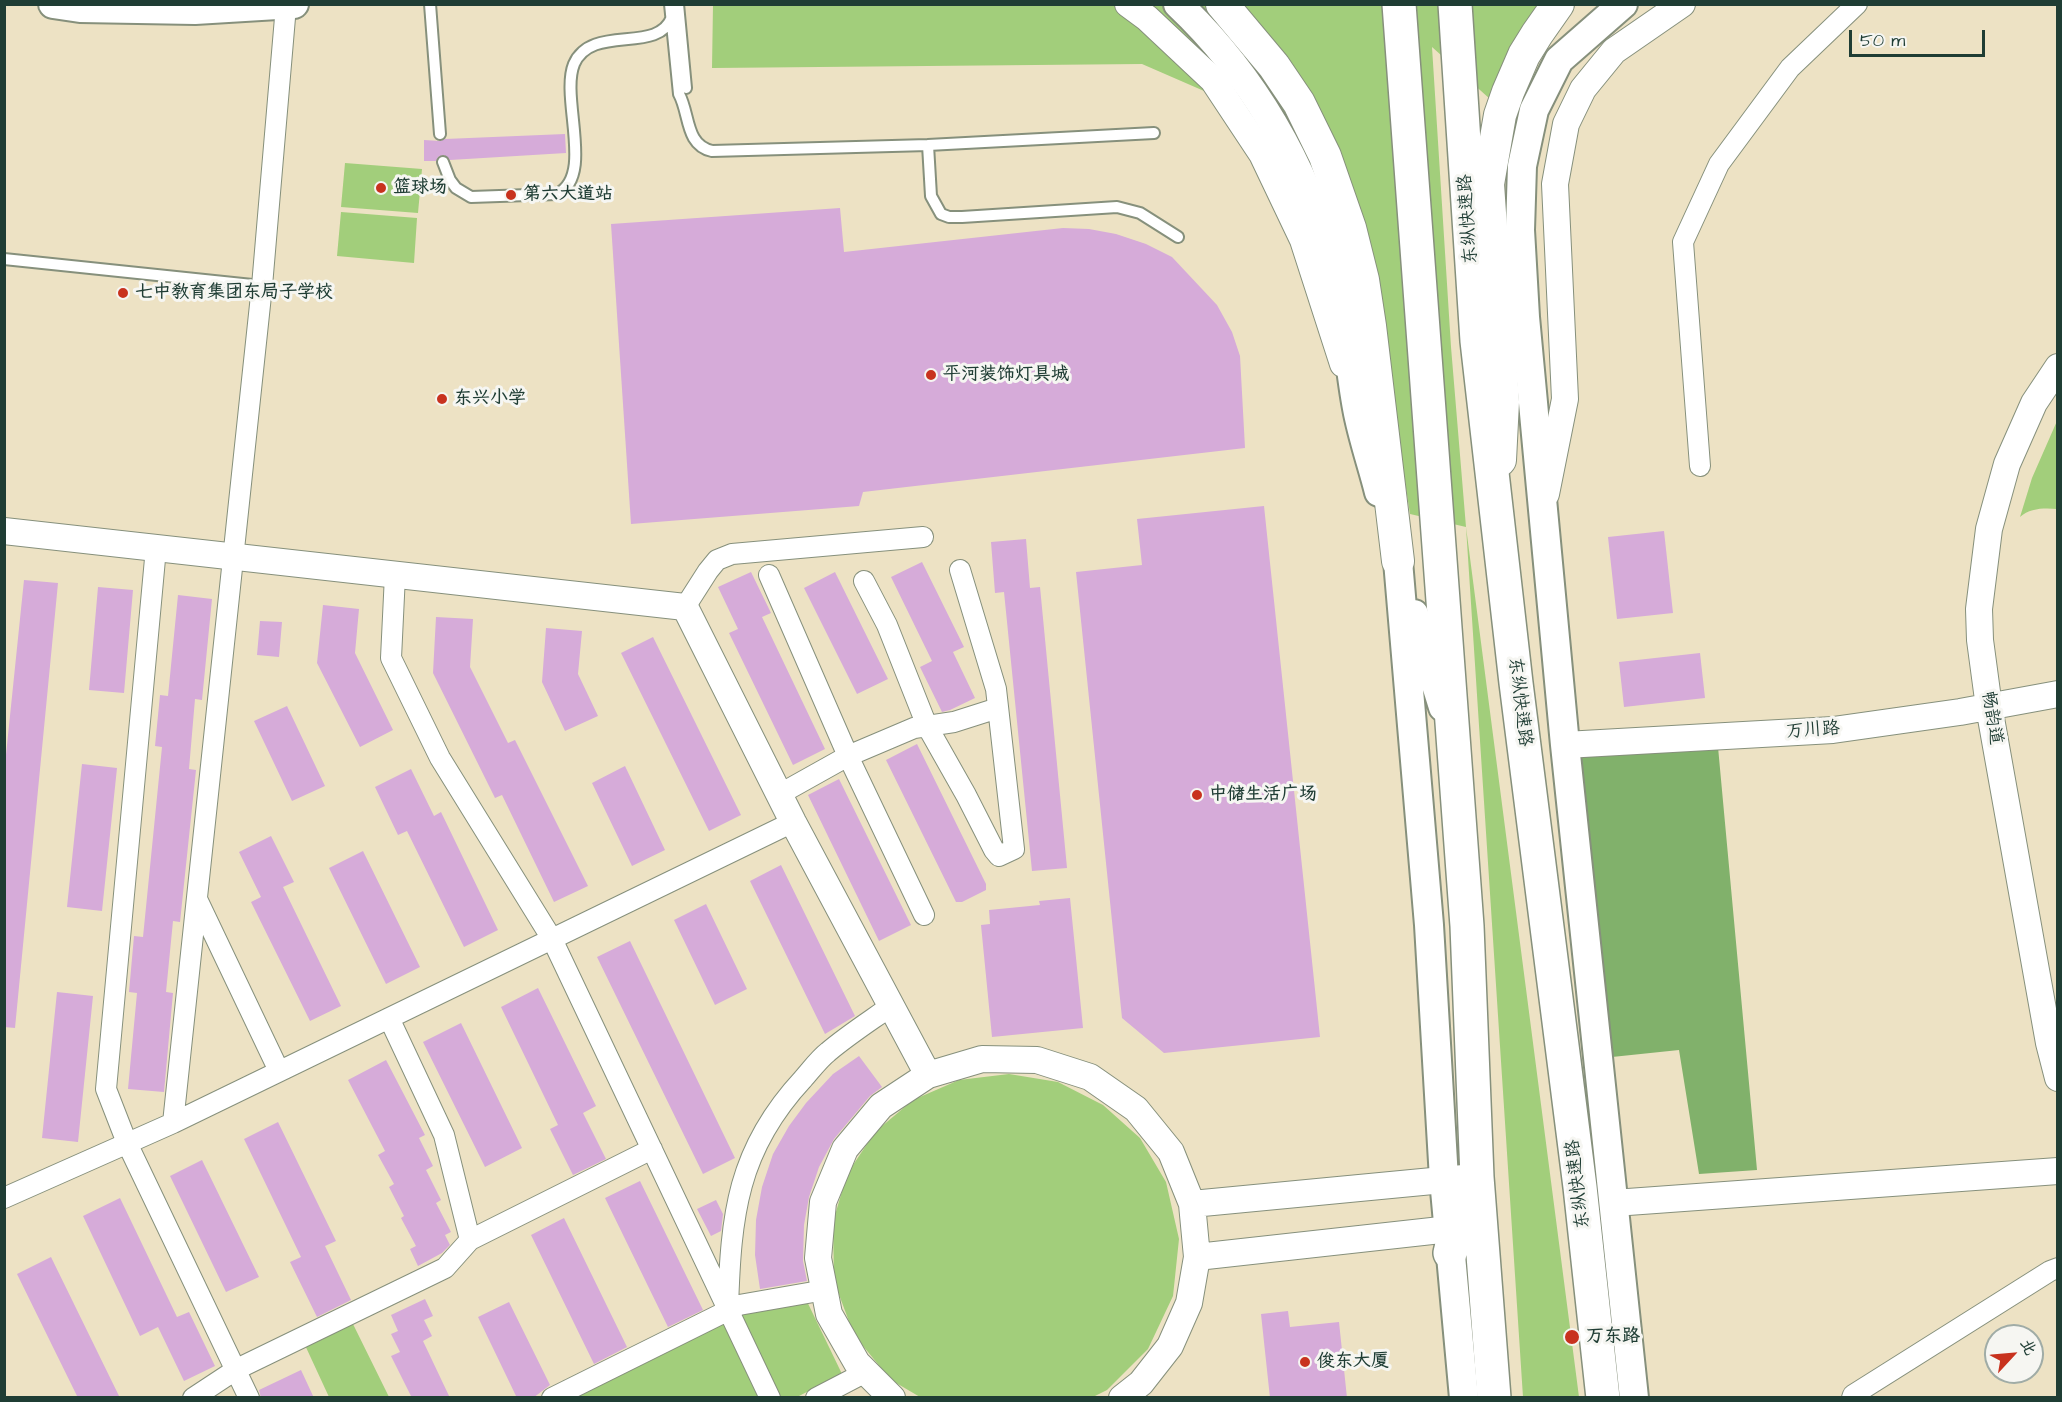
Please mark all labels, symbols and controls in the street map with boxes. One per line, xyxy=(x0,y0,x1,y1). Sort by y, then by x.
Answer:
scale bar xyxy=(1852,18,1988,56)
text: 50 m xyxy=(1860,28,1905,53)
street label: 东纵快速路 xyxy=(1455,173,1483,265)
place label: 篮球场 xyxy=(393,177,447,199)
marker: 篮球场 xyxy=(374,181,388,195)
place label: 第六大道站 xyxy=(523,184,613,206)
marker: 第六大道站 xyxy=(504,188,518,202)
place label: 七中教育集团东局子学校 xyxy=(135,282,333,304)
marker: 七中教育集团东局子学校 xyxy=(116,286,130,300)
place label: 平河装饰灯具城 xyxy=(943,364,1069,386)
marker: 平河装饰灯具城 xyxy=(924,368,938,382)
place label: 东兴小学 xyxy=(454,388,526,410)
marker: 东兴小学 xyxy=(435,392,449,406)
street label: 东纵快速路 xyxy=(1503,656,1535,748)
street label: 畅韵道 xyxy=(1976,690,2006,746)
street label: 万川路 xyxy=(1785,718,1841,744)
place label: 中储生活广场 xyxy=(1209,784,1317,806)
marker: 中储生活广场 xyxy=(1190,788,1204,802)
street label: 东纵快速路 xyxy=(1563,1138,1595,1230)
north arrow xyxy=(1984,1324,2044,1384)
place label: 万东路 xyxy=(1586,1326,1640,1348)
marker: 万东路 xyxy=(1563,1328,1581,1346)
text: 北 xyxy=(2015,1335,2042,1359)
place label: 俊东大厦 xyxy=(1317,1351,1389,1373)
marker: 俊东大厦 xyxy=(1298,1355,1312,1369)

